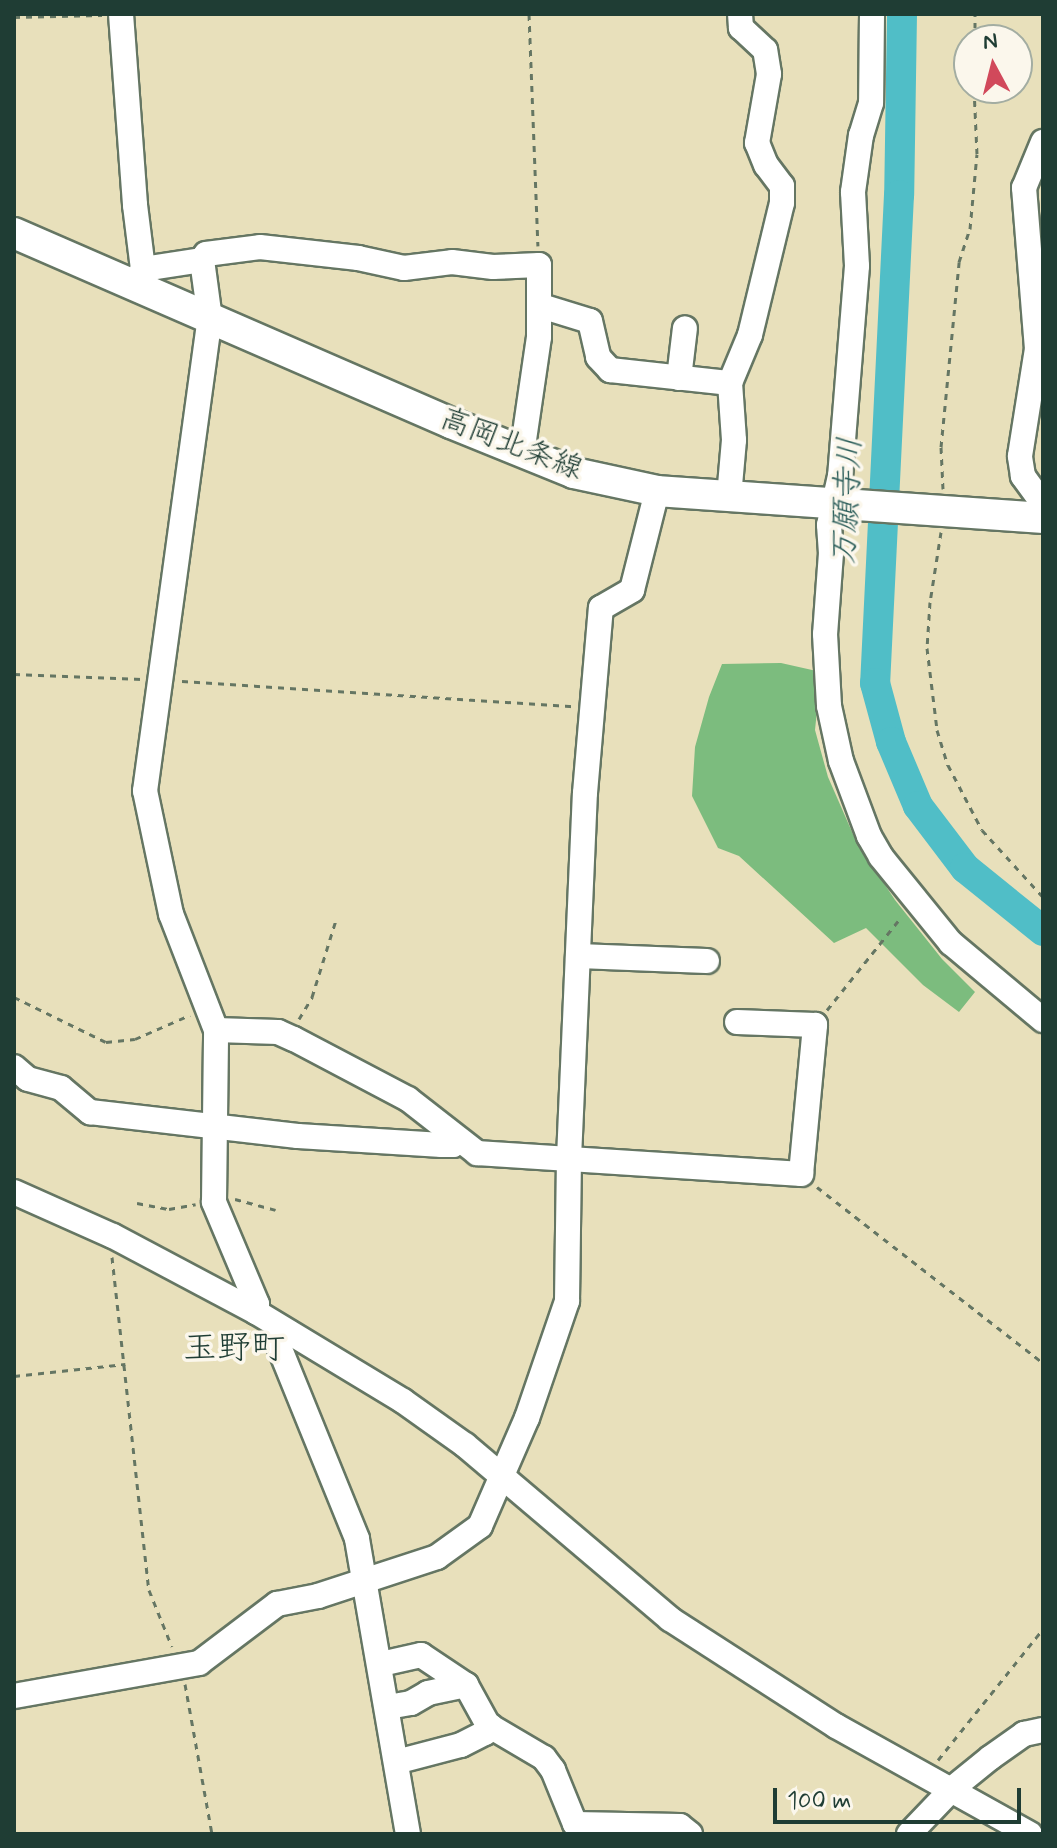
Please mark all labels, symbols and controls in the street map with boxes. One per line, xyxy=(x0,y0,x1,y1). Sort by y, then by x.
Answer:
north arrow xyxy=(953,24,1033,104)
text: N xyxy=(981,27,999,57)
street label: 高岡北条線 xyxy=(435,401,587,489)
water label: 万願寺川 xyxy=(825,436,871,566)
district label: 玉野町 xyxy=(183,1329,285,1369)
scale bar xyxy=(777,1772,1025,1822)
text: 100 m xyxy=(787,1786,851,1817)

